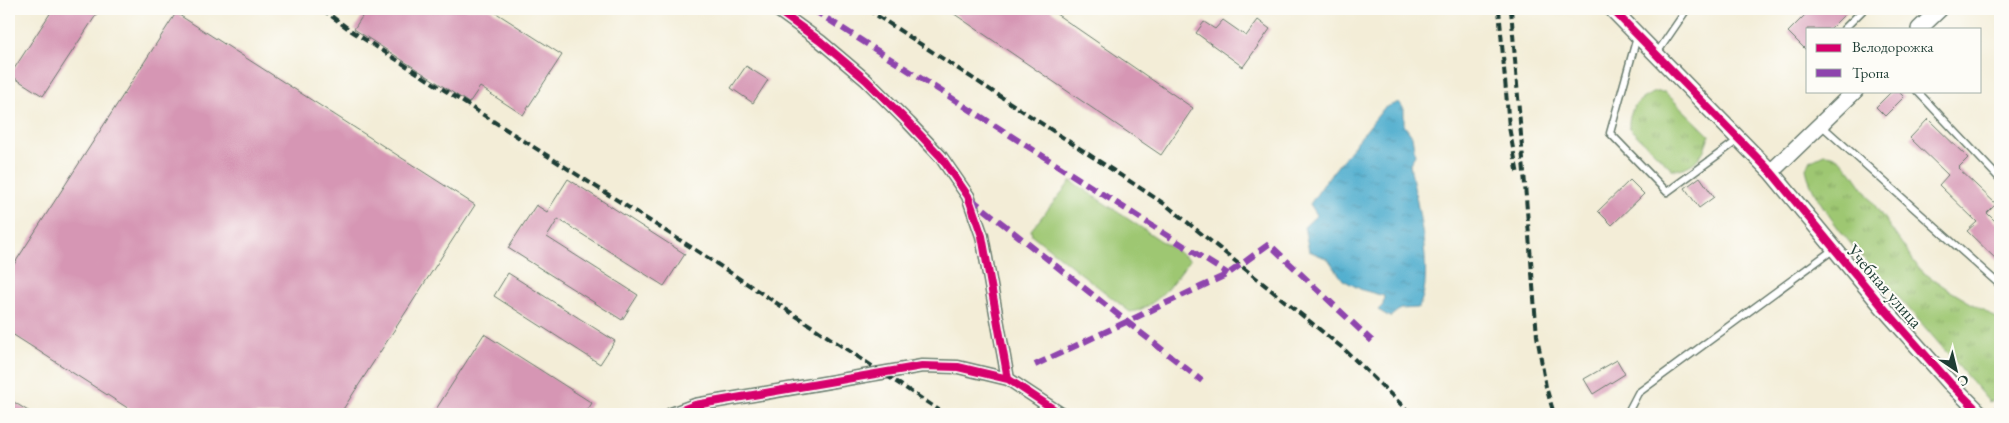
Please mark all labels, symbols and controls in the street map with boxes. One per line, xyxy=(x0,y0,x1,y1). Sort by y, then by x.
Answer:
legend xyxy=(1806,28,1982,92)
text: Велодорожка xyxy=(1852,37,1933,56)
text: Тропа xyxy=(1852,63,1889,82)
street label: Учебная улица xyxy=(1842,238,1928,333)
north arrow xyxy=(1932,346,1982,396)
text: С xyxy=(1954,370,1973,391)

